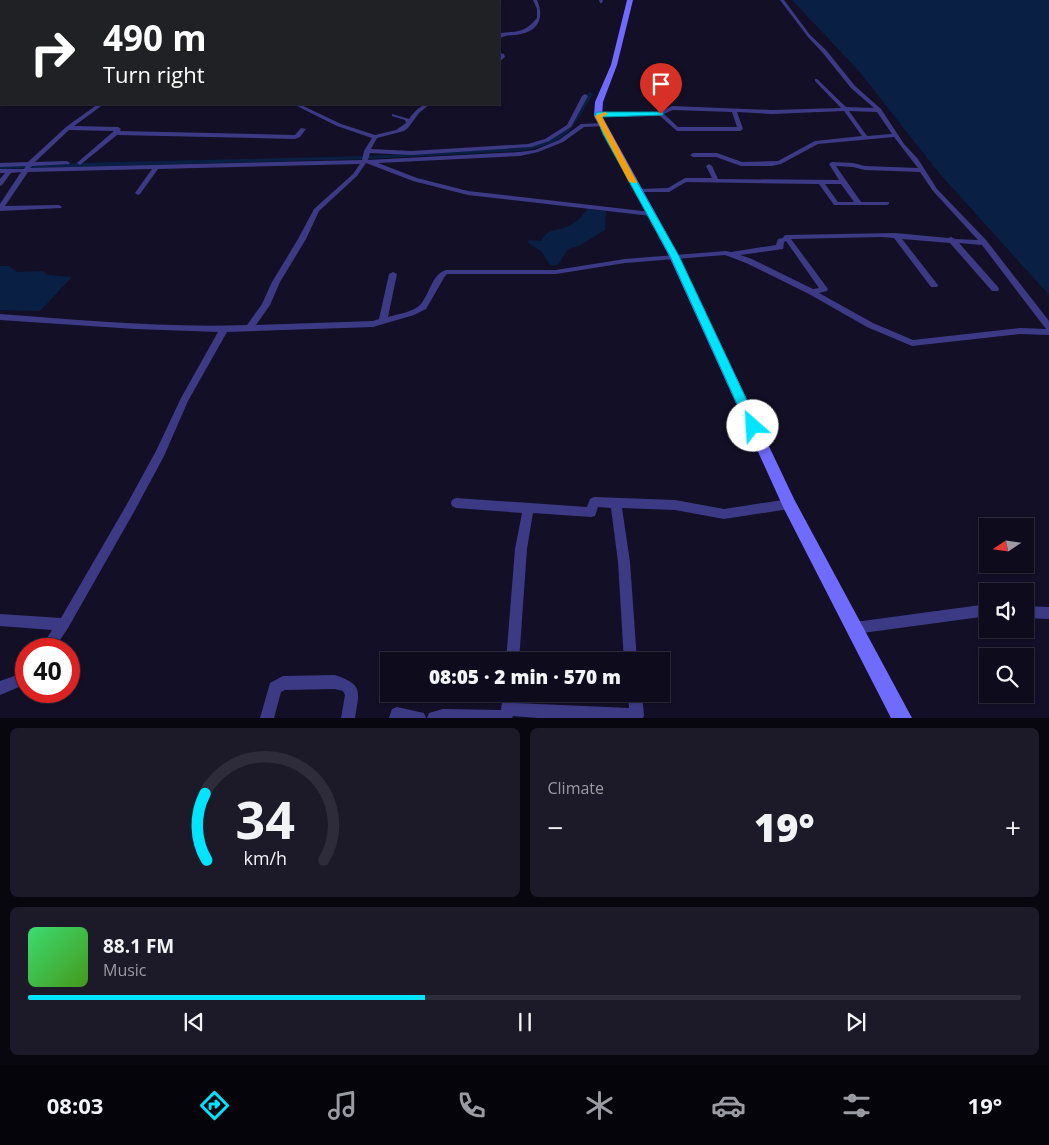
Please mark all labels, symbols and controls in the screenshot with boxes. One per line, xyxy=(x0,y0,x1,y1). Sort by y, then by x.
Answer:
text: 490 m xyxy=(103,14,207,61)
icon: right xyxy=(20,20,85,85)
text: Turn right xyxy=(103,59,205,89)
pin xyxy=(640,63,682,114)
icon: arrive xyxy=(647,70,675,98)
position arrow xyxy=(726,399,778,451)
north arrow xyxy=(979,518,1034,572)
map controls xyxy=(979,518,1034,703)
button: sound xyxy=(979,583,1034,638)
speed limit sign: 40 xyxy=(15,638,80,703)
button: search xyxy=(979,648,1034,703)
text: 08:05 · 2 min · 570 m xyxy=(429,664,621,690)
text: Climate xyxy=(548,777,604,799)
text: 34 xyxy=(235,783,294,854)
text: 19° xyxy=(754,801,815,853)
text: − xyxy=(548,808,564,846)
text: + xyxy=(1005,808,1021,846)
text: km/h xyxy=(243,846,286,870)
text: 88.1 FM xyxy=(103,933,174,959)
text: Music xyxy=(103,959,147,981)
icon: previous xyxy=(180,1008,208,1036)
icon: pause xyxy=(511,1008,539,1036)
icon: next xyxy=(842,1008,870,1036)
icon: directions xyxy=(197,1088,232,1123)
icon: music xyxy=(325,1088,360,1123)
icon: phone xyxy=(454,1088,489,1123)
icon: climate xyxy=(582,1088,617,1123)
icon: car xyxy=(711,1088,746,1123)
icon: filters xyxy=(839,1088,874,1123)
text: 08:03 xyxy=(47,1090,103,1120)
text: 19° xyxy=(968,1090,1002,1120)

